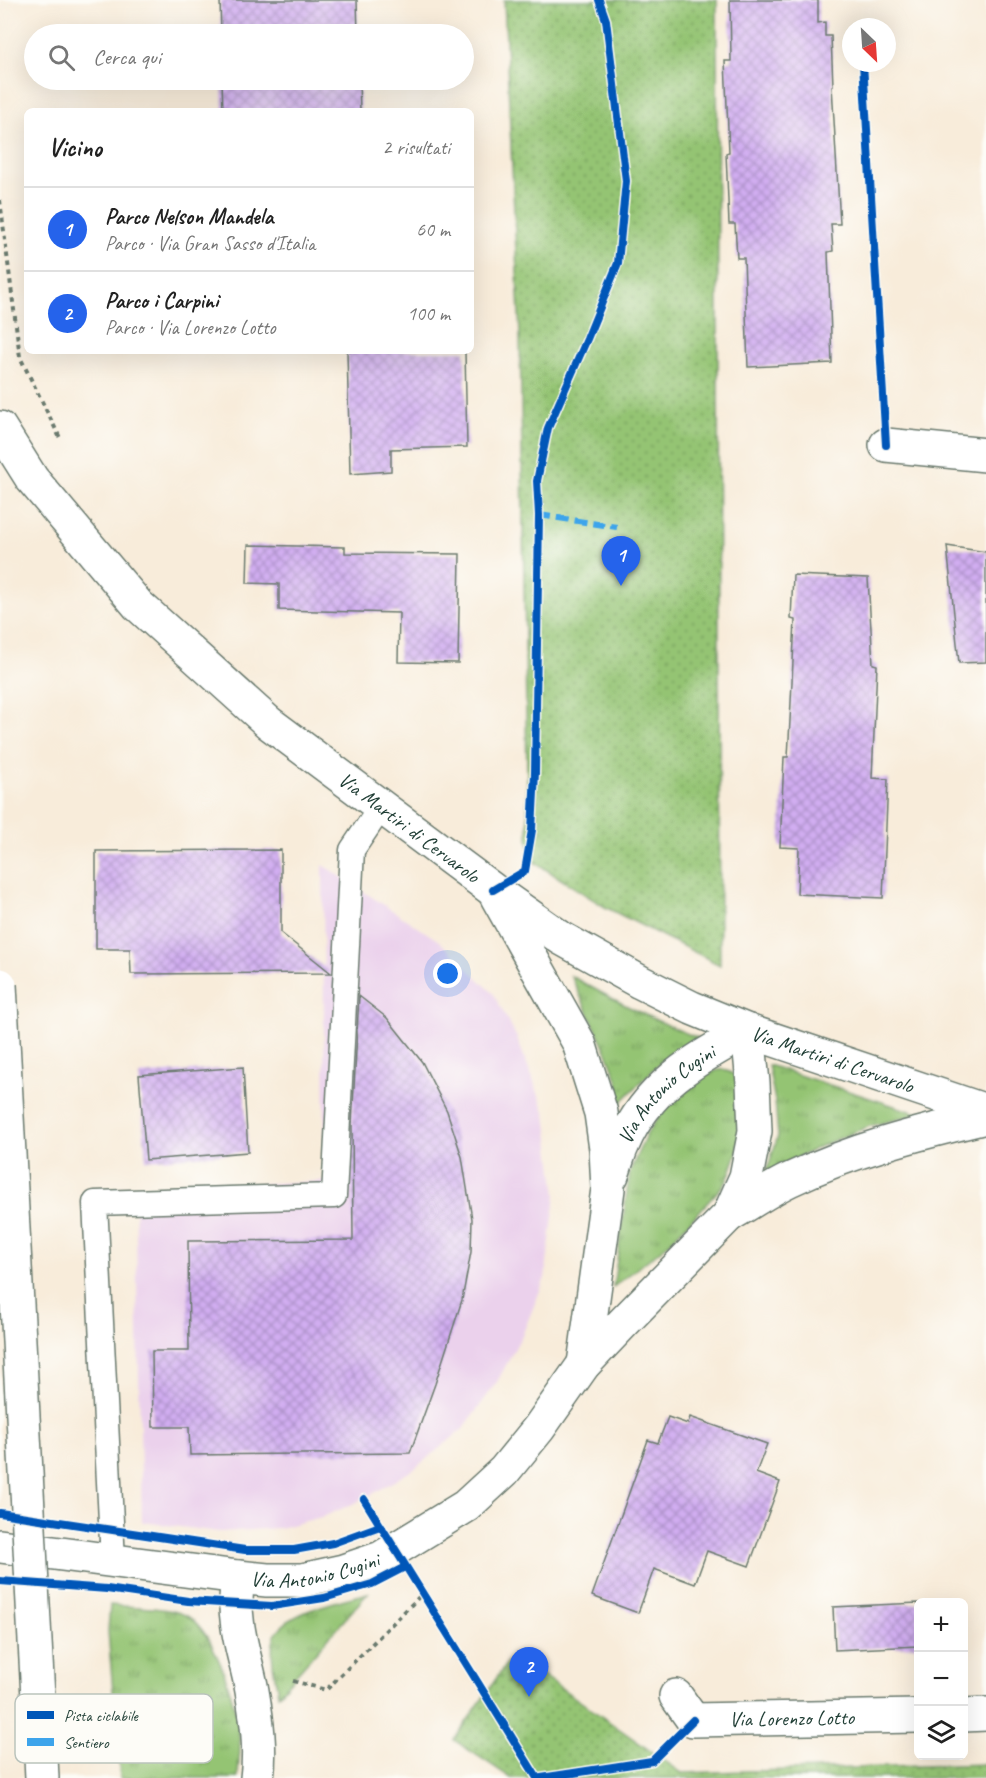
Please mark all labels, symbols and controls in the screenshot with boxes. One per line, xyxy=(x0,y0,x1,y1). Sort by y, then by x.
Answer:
north arrow xyxy=(842,18,896,72)
search box xyxy=(24,24,474,90)
icon: search xyxy=(45,41,78,74)
text: Cerca qui xyxy=(93,43,161,71)
text: Vicino xyxy=(48,131,102,164)
text: 2 risultati xyxy=(382,135,450,160)
text: Parco Nelson Mandela xyxy=(105,203,273,231)
text: 1 xyxy=(63,217,72,242)
text: 60 m xyxy=(416,217,450,242)
text: Parco · Via Gran Sasso d'Italia xyxy=(105,231,315,256)
text: Parco i Carpini xyxy=(105,287,218,315)
text: 2 xyxy=(63,301,72,326)
text: 100 m xyxy=(407,301,450,326)
text: Parco · Via Lorenzo Lotto xyxy=(105,315,276,340)
pin: 1 xyxy=(602,536,640,586)
street label: Via Martiri di Cervarolo xyxy=(333,766,486,890)
your location xyxy=(433,959,462,988)
street label: Via Martiri di Cervarolo xyxy=(748,1020,918,1099)
street label: Via Antonio Cugini xyxy=(612,1037,722,1148)
street label: Via Antonio Cugini xyxy=(249,1546,385,1593)
map controls xyxy=(914,1598,968,1760)
button: + xyxy=(914,1598,968,1652)
pin: 2 xyxy=(510,1648,548,1697)
button: − xyxy=(914,1652,968,1706)
legend xyxy=(15,1694,213,1763)
street label: Via Lorenzo Lotto xyxy=(729,1704,856,1732)
text: Pista ciclabile xyxy=(64,1706,140,1726)
button: layers xyxy=(914,1706,968,1760)
text: Sentiero xyxy=(64,1733,110,1753)

